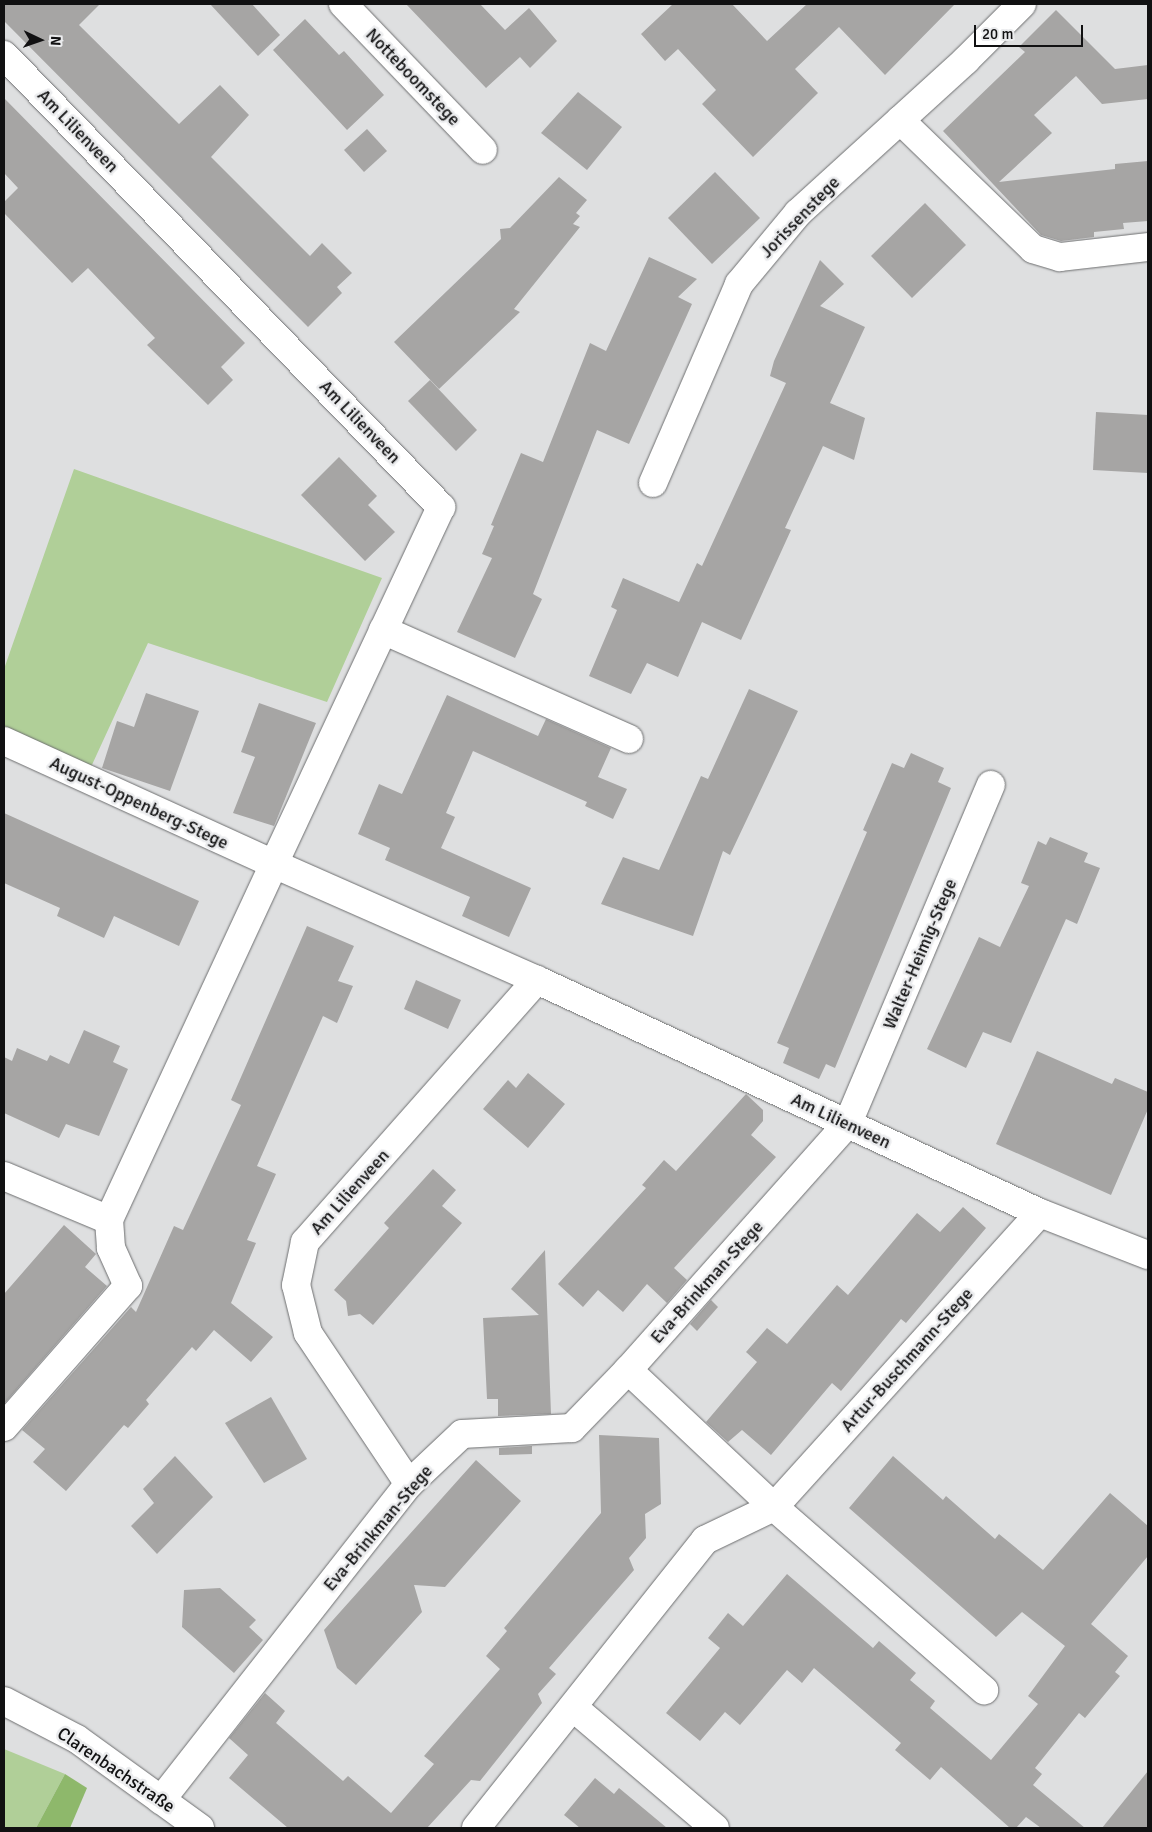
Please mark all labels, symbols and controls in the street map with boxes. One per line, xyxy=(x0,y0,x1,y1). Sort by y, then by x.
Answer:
north arrow xyxy=(15,15,65,65)
scale bar xyxy=(977,15,1086,47)
street label: Notteboomstege xyxy=(361,24,465,130)
text: 20 m xyxy=(982,25,1013,43)
text: N xyxy=(47,35,64,46)
street label: Am Lilienveen xyxy=(33,85,123,177)
street label: Jorissenstege xyxy=(756,172,844,262)
street label: Am Lilienveen xyxy=(315,376,405,468)
street label: August-Oppenberg-Stege xyxy=(46,752,232,854)
street label: Walter-Heimig-Stege xyxy=(878,875,962,1033)
street label: Am Lilienveen xyxy=(788,1088,894,1154)
street label: Am Lilienveen xyxy=(306,1145,394,1239)
street label: Eva-Brinkman-Stege xyxy=(646,1216,768,1348)
street label: Artur-Buschmann-Stege xyxy=(836,1283,978,1437)
street label: Eva-Brinkman-Stege xyxy=(319,1461,437,1595)
street label: Clarenbachstraße xyxy=(53,1723,179,1817)

